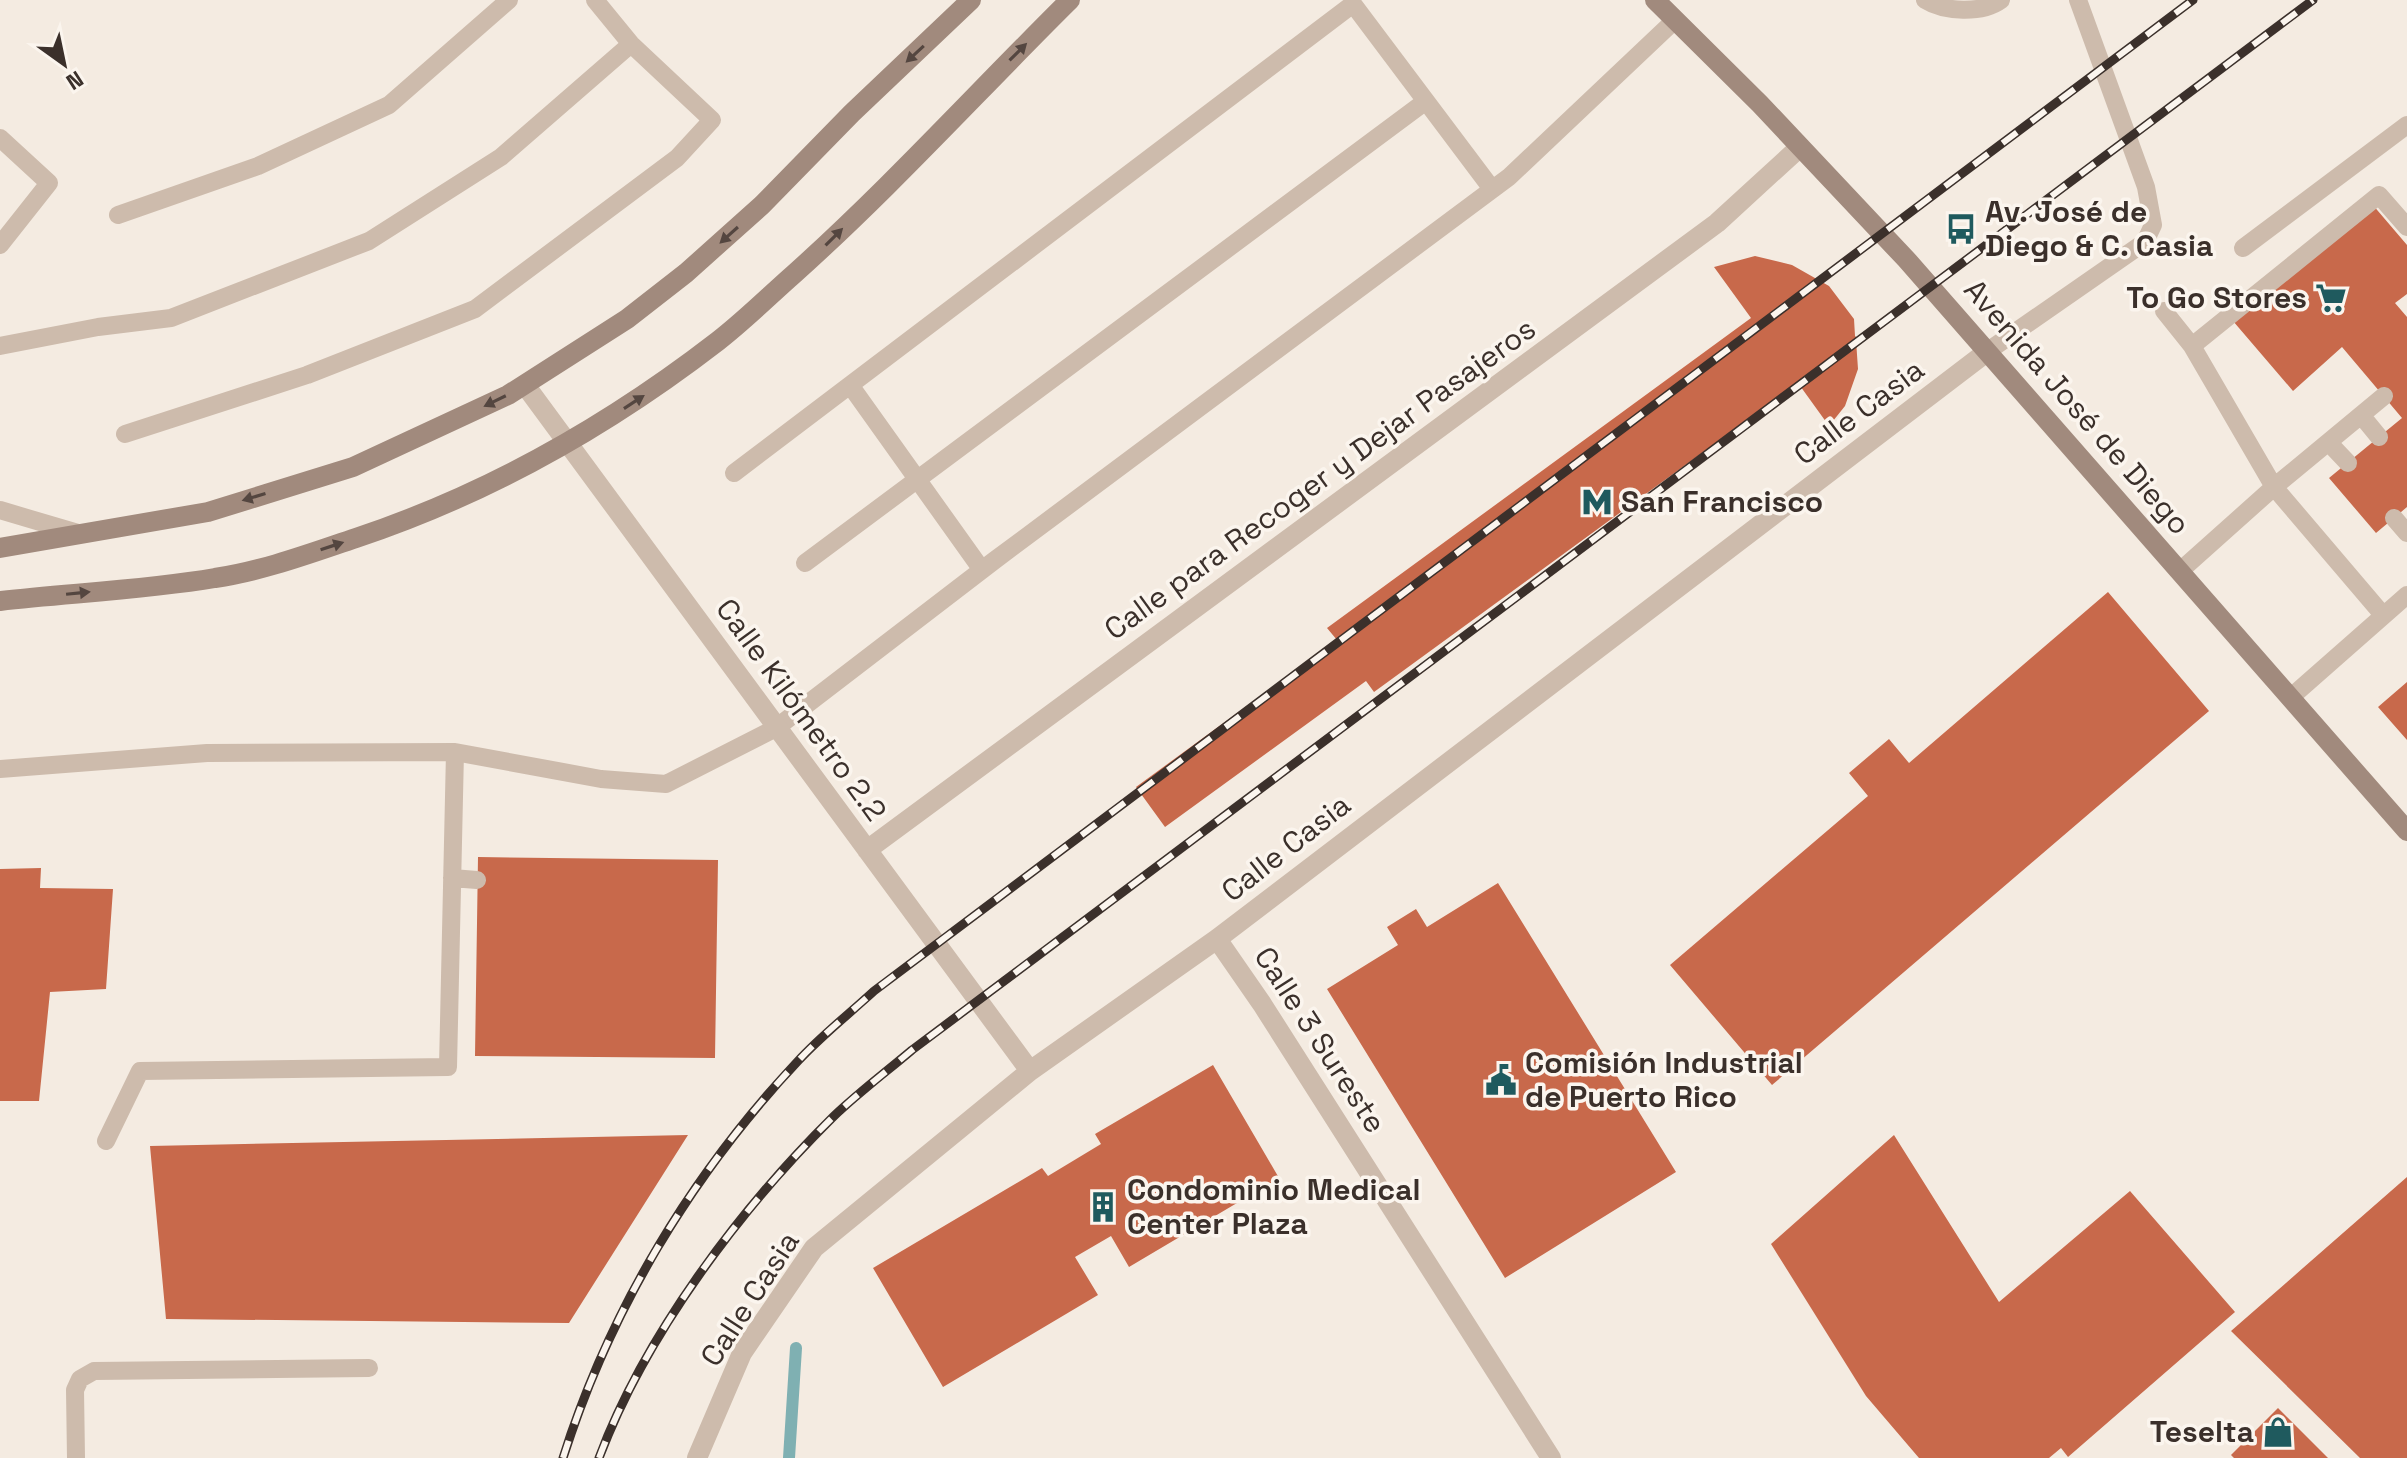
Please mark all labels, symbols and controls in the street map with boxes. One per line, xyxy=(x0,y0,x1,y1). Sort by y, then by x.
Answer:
north arrow xyxy=(24,24,104,104)
one-way arrow xyxy=(1008,43,1026,62)
one-way arrow xyxy=(906,44,925,62)
text: N xyxy=(61,65,89,97)
place label: Av. José de Diego & C. Casia xyxy=(1985,192,2213,265)
bus stop icon: Av. José de Diego & C. Casia xyxy=(1944,212,1978,246)
one-way arrow xyxy=(719,226,739,243)
one-way arrow xyxy=(824,228,843,246)
street label: Avenida José de Diego xyxy=(1956,271,2199,543)
place label: To Go Stores xyxy=(2126,278,2307,317)
supermarket icon: To Go Stores xyxy=(2314,281,2348,315)
street label: Calle para Recoger y Dejar Pasajeros xyxy=(1096,309,1543,648)
street label: Calle Casia xyxy=(1786,350,1932,473)
one-way arrow xyxy=(483,394,506,408)
one-way arrow xyxy=(623,395,645,409)
place label: San Francisco xyxy=(1621,482,1823,521)
metro station icon: San Francisco xyxy=(1580,485,1614,519)
one-way arrow xyxy=(241,492,265,504)
one-way arrow xyxy=(321,539,345,551)
one-way arrow xyxy=(65,586,90,599)
street label: Calle Kilómetro 2.2 xyxy=(708,591,895,829)
street label: Calle Casia xyxy=(1213,785,1358,910)
street label: Calle 3 Sureste xyxy=(1246,939,1395,1140)
place label: Comisión Industrial de Puerto Rico xyxy=(1525,1043,1803,1116)
public building icon: Comisión Industrial de Puerto Rico xyxy=(1484,1063,1518,1097)
place label: Condominio Medical Center Plaza xyxy=(1127,1170,1421,1243)
building icon: Condominio Medical Center Plaza xyxy=(1086,1190,1120,1224)
street label: Calle Casia xyxy=(691,1224,808,1374)
place label: Teselta xyxy=(2150,1412,2254,1451)
shop icon: Teselta xyxy=(2261,1415,2295,1449)

